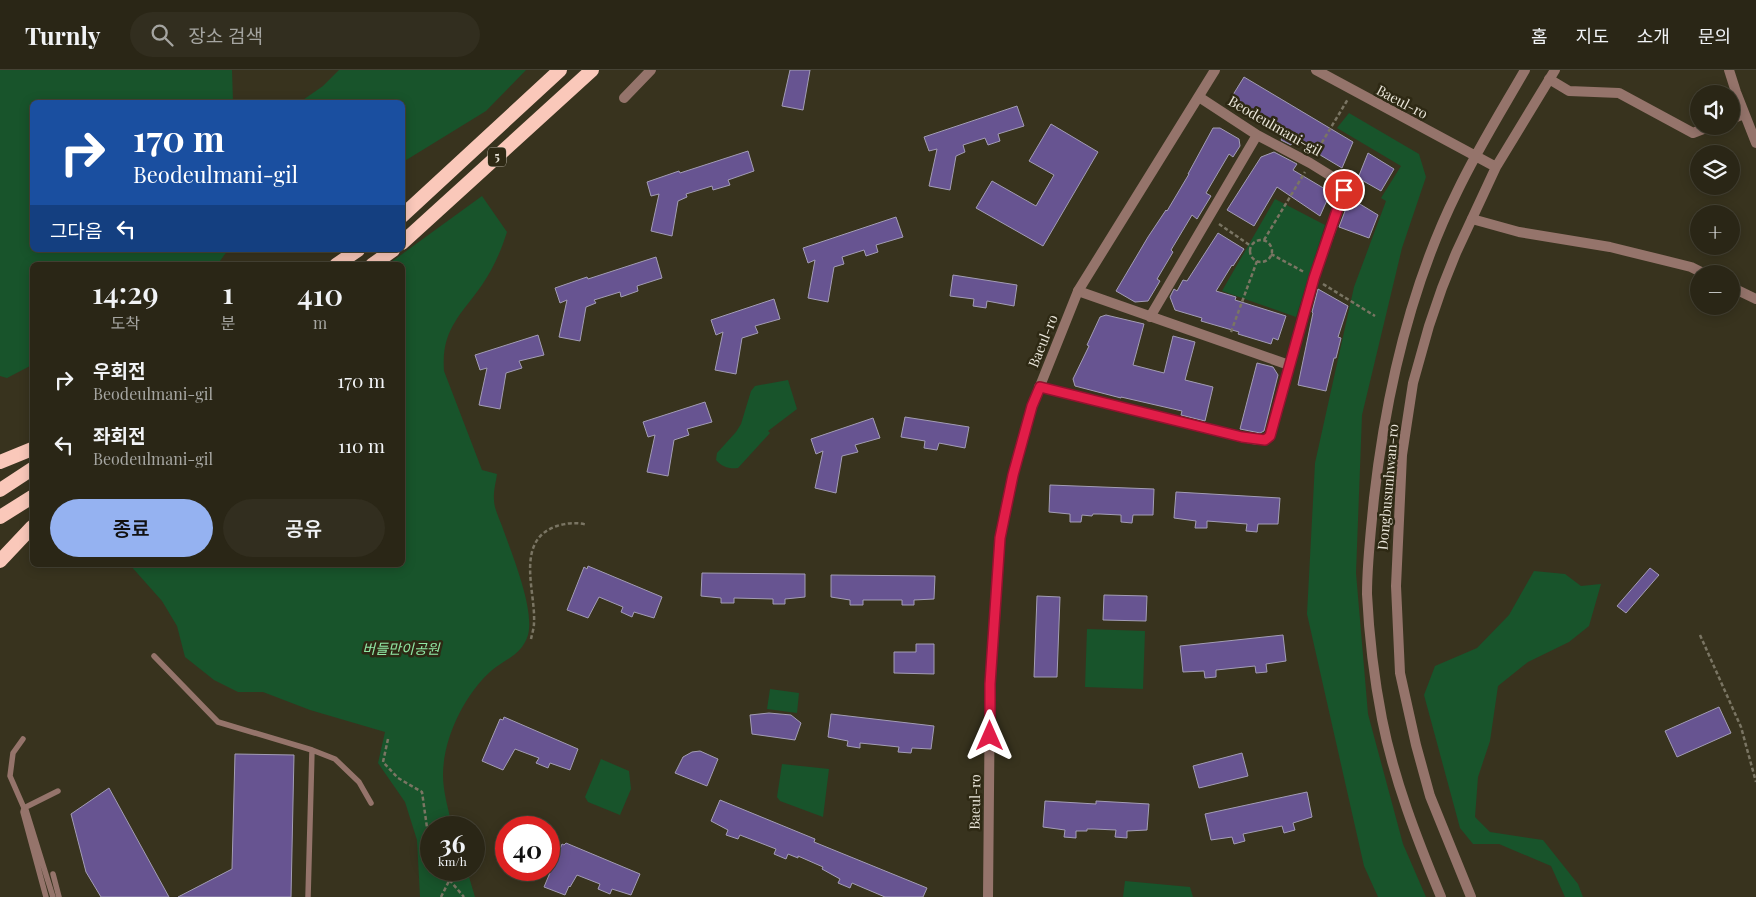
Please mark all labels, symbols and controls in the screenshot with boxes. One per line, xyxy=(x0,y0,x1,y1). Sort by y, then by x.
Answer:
search box xyxy=(130,12,480,57)
text: Turnly xyxy=(25,19,100,51)
icon: search xyxy=(148,21,176,49)
text: 장소 검색 xyxy=(188,22,263,48)
text: 홈 xyxy=(1531,24,1548,48)
text: 지도 xyxy=(1576,24,1609,48)
text: 소개 xyxy=(1637,24,1670,48)
text: 문의 xyxy=(1698,24,1731,48)
street label: Baeul-ro xyxy=(1373,80,1431,123)
map controls xyxy=(1690,85,1740,315)
button: sound xyxy=(1690,85,1740,135)
street label: Beodeulmani-gil xyxy=(1225,91,1325,160)
text: 170 m xyxy=(133,114,225,161)
icon: right xyxy=(50,120,115,185)
button: layers xyxy=(1690,145,1740,195)
road number: 5 xyxy=(488,147,506,166)
text: Beodeulmani-gil xyxy=(133,159,298,189)
pin xyxy=(1323,169,1365,211)
icon: arrive xyxy=(1330,176,1358,204)
button: + xyxy=(1690,205,1740,255)
icon: left xyxy=(112,215,140,243)
text: 그다음 xyxy=(50,217,102,243)
button: − xyxy=(1690,265,1740,315)
text: 14:29 xyxy=(92,272,159,312)
text: 1 xyxy=(222,272,234,312)
text: 410 xyxy=(297,274,343,314)
street label: Baeul-ro xyxy=(1023,311,1062,370)
text: 도착 xyxy=(111,312,140,333)
text: 분 xyxy=(221,312,235,333)
text: m xyxy=(313,312,327,333)
text: 우회전 xyxy=(93,357,145,383)
icon: right xyxy=(50,366,78,394)
text: 170 m xyxy=(337,367,385,393)
text: Beodeulmani-gil xyxy=(93,383,213,404)
text: 좌회전 xyxy=(93,422,145,448)
street label: Dongbusunhwan-ro xyxy=(1373,423,1403,551)
icon: left xyxy=(50,431,78,459)
text: 110 m xyxy=(338,432,385,458)
text: Beodeulmani-gil xyxy=(93,448,213,469)
button: 종료 xyxy=(50,499,213,557)
button: 공유 xyxy=(223,499,385,557)
park label: 버들만이공원 xyxy=(362,639,441,658)
position arrow xyxy=(963,709,1015,761)
street label: Baeul-ro xyxy=(965,774,984,830)
speed limit sign: 40 xyxy=(495,816,560,881)
text: 36 xyxy=(439,826,466,859)
text: km/h xyxy=(438,853,467,869)

